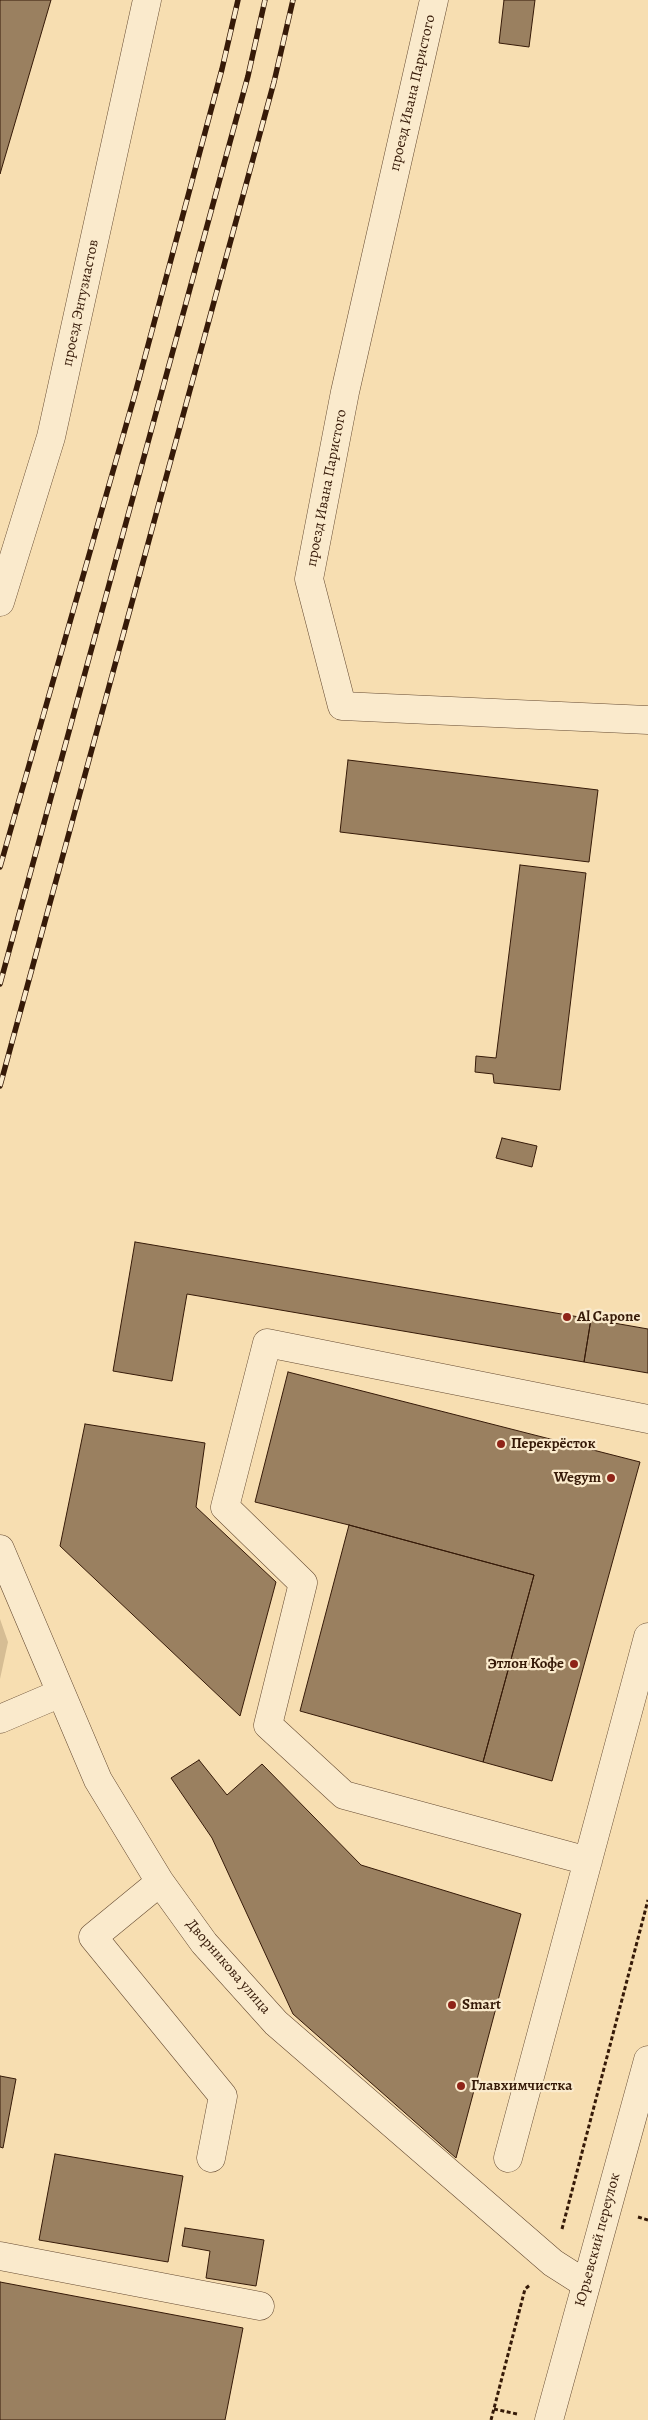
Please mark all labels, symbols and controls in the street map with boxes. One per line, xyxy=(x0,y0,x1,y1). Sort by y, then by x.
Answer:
street label: проезд Ивана Паристого xyxy=(386,13,440,173)
street label: проезд Энтузиастов xyxy=(59,238,103,368)
street label: проезд Ивана Паристого xyxy=(303,408,351,568)
place label: Al Capone xyxy=(577,1308,640,1326)
marker: Al Capone xyxy=(561,1311,573,1323)
place label: Перекрёсток xyxy=(511,1435,595,1453)
marker: Перекрёсток xyxy=(495,1438,507,1450)
place label: Wegym xyxy=(554,1469,601,1487)
marker: Wegym xyxy=(605,1472,617,1484)
place label: Этлон Кофе xyxy=(487,1655,564,1673)
marker: Этлон Кофе xyxy=(568,1658,580,1670)
street label: Дворникова улица xyxy=(182,1916,274,2018)
place label: Smart xyxy=(462,1996,501,2014)
marker: Smart xyxy=(446,1999,458,2011)
place label: Главхимчистка xyxy=(471,2077,572,2095)
marker: Главхимчистка xyxy=(455,2080,467,2092)
street label: Юрьевский переулок xyxy=(571,2171,625,2309)

